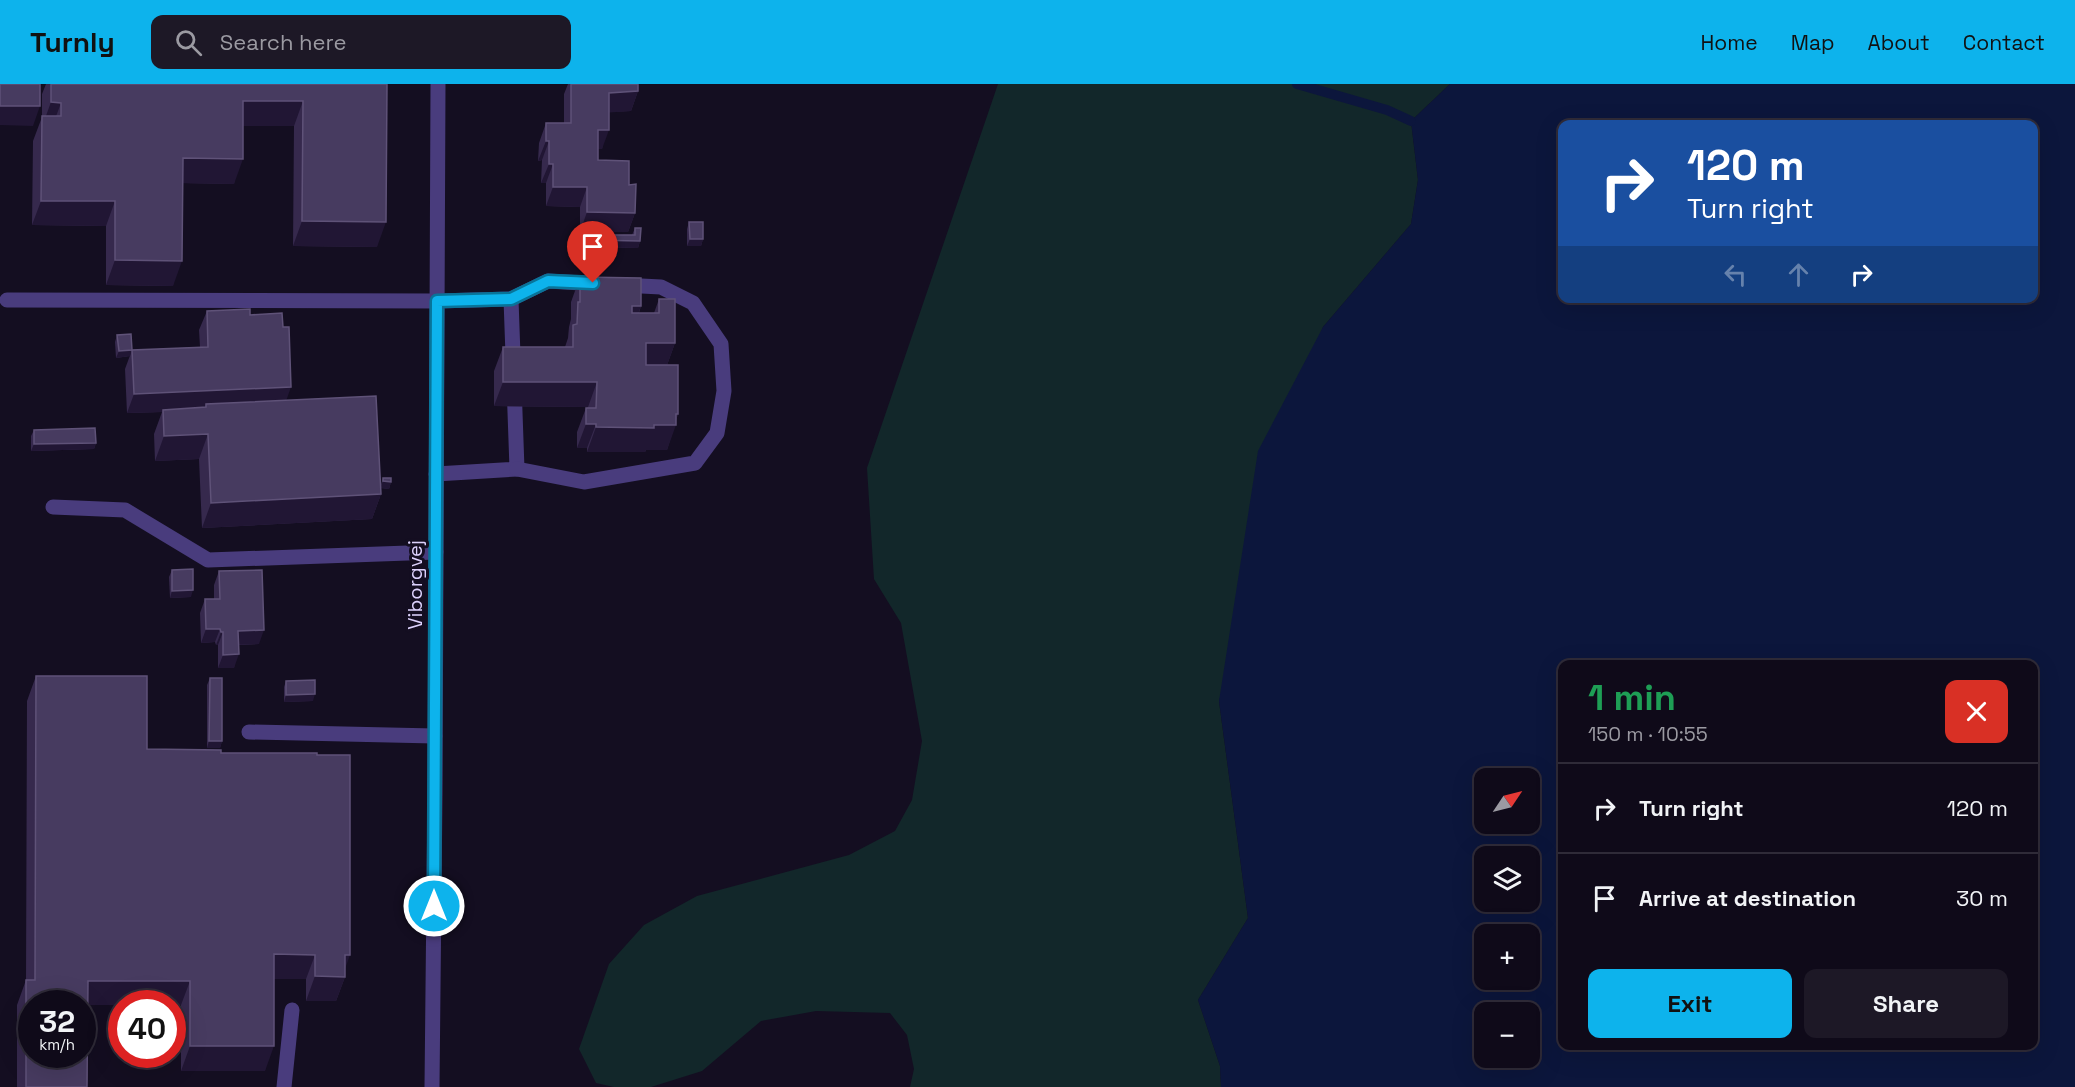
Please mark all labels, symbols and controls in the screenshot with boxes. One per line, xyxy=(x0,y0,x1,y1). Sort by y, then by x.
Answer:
search box xyxy=(151,15,571,69)
text: Turnly xyxy=(30,24,115,60)
icon: search xyxy=(172,26,205,59)
text: Search here xyxy=(220,28,347,56)
text: Home xyxy=(1700,29,1758,56)
text: Map xyxy=(1791,29,1835,56)
text: About xyxy=(1868,29,1930,56)
text: Contact xyxy=(1963,29,2045,56)
text: 120 m xyxy=(1687,139,1805,192)
icon: right xyxy=(1588,144,1666,222)
text: Turn right xyxy=(1687,191,1814,226)
pin xyxy=(567,221,618,283)
icon: arrive xyxy=(576,230,609,263)
icon: left xyxy=(1719,258,1752,291)
icon: ahead xyxy=(1782,258,1815,291)
icon: right xyxy=(1845,258,1878,291)
street label: Viborgvej xyxy=(402,540,428,630)
text: 1 min xyxy=(1588,675,1676,721)
button: close xyxy=(1945,680,2008,743)
text: 150 m · 10:55 xyxy=(1588,721,1708,747)
north arrow xyxy=(1474,768,1540,834)
map controls xyxy=(1474,768,1540,1068)
icon: right xyxy=(1588,792,1621,825)
text: Turn right xyxy=(1639,794,1744,822)
text: 120 m xyxy=(1947,794,2008,822)
button: layers xyxy=(1474,846,1540,912)
position arrow xyxy=(402,874,466,938)
icon: arrive xyxy=(1588,882,1621,915)
text: Arrive at destination xyxy=(1639,884,1856,912)
text: 30 m xyxy=(1956,884,2008,912)
button: + xyxy=(1474,924,1540,990)
button: Exit xyxy=(1588,969,1792,1038)
button: Share xyxy=(1804,969,2008,1038)
speed limit sign: 40 xyxy=(108,990,186,1068)
text: 32 xyxy=(39,1002,75,1041)
button: − xyxy=(1474,1002,1540,1068)
text: km/h xyxy=(39,1035,75,1054)

